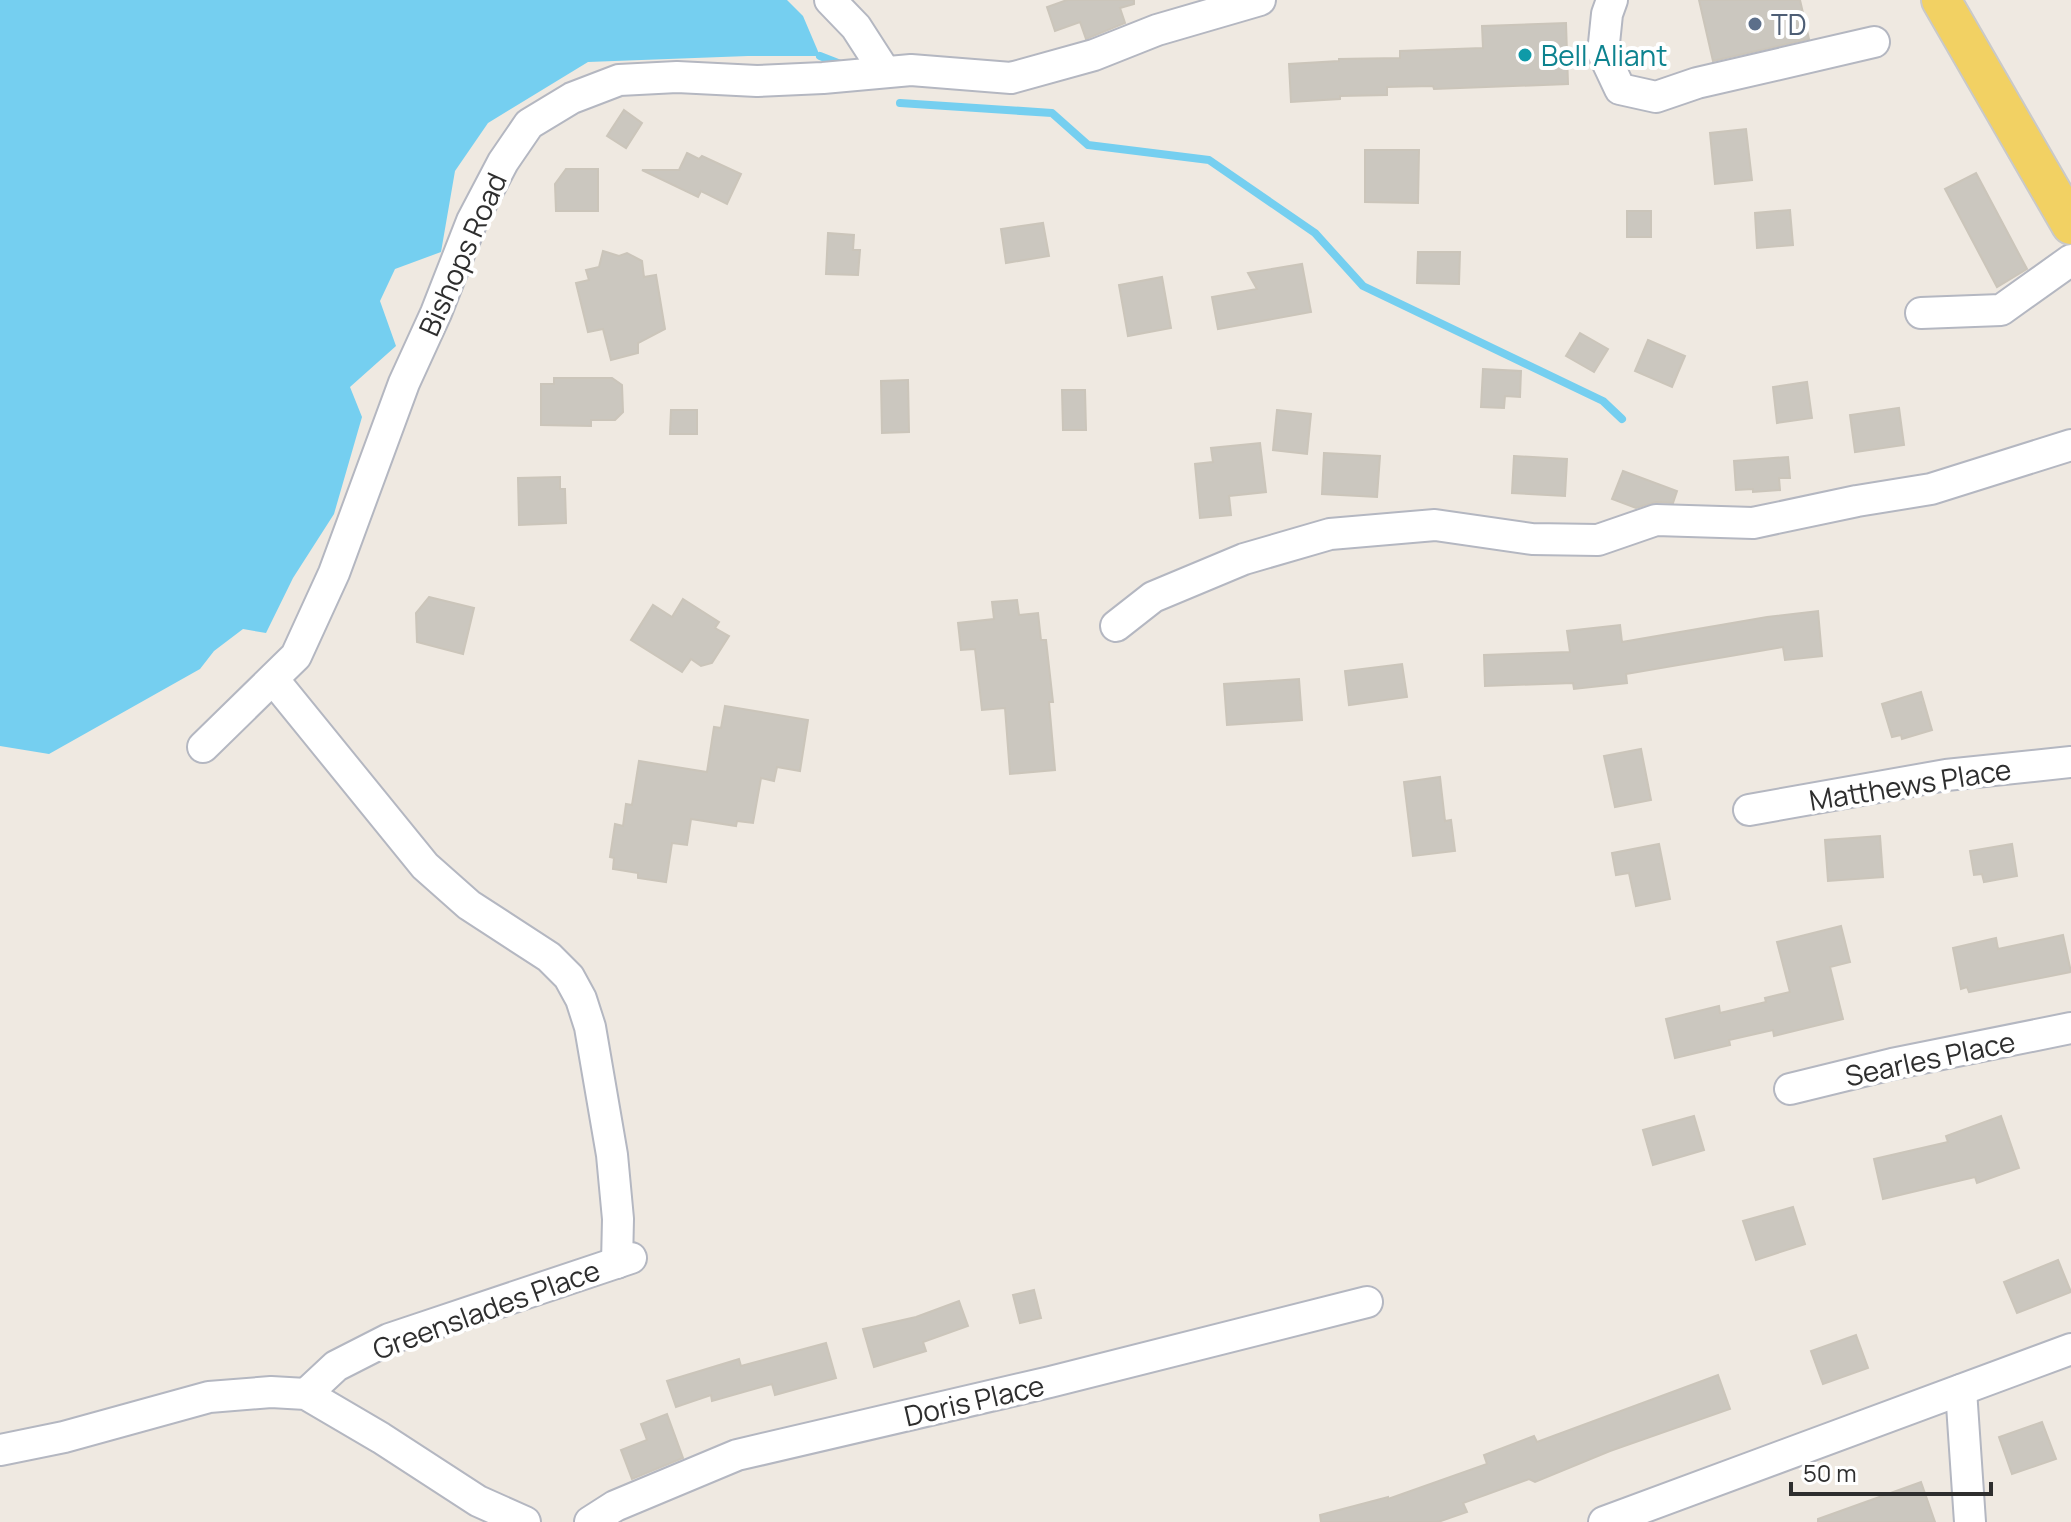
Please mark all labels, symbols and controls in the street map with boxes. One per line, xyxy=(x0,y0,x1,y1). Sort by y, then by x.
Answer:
place label: TD xyxy=(1771,5,1807,43)
marker: TD xyxy=(1746,15,1764,33)
place label: Bell Aliant xyxy=(1541,36,1667,74)
marker: Bell Aliant xyxy=(1516,46,1534,64)
street label: Bishops Road xyxy=(409,166,515,342)
street label: Matthews Place xyxy=(1806,749,2014,819)
street label: Searles Place xyxy=(1842,1021,2018,1095)
street label: Greenslades Place xyxy=(367,1250,605,1368)
street label: Doris Place xyxy=(900,1365,1048,1435)
scale bar xyxy=(1791,1446,1991,1496)
text: 50 m xyxy=(1803,1456,1857,1489)

